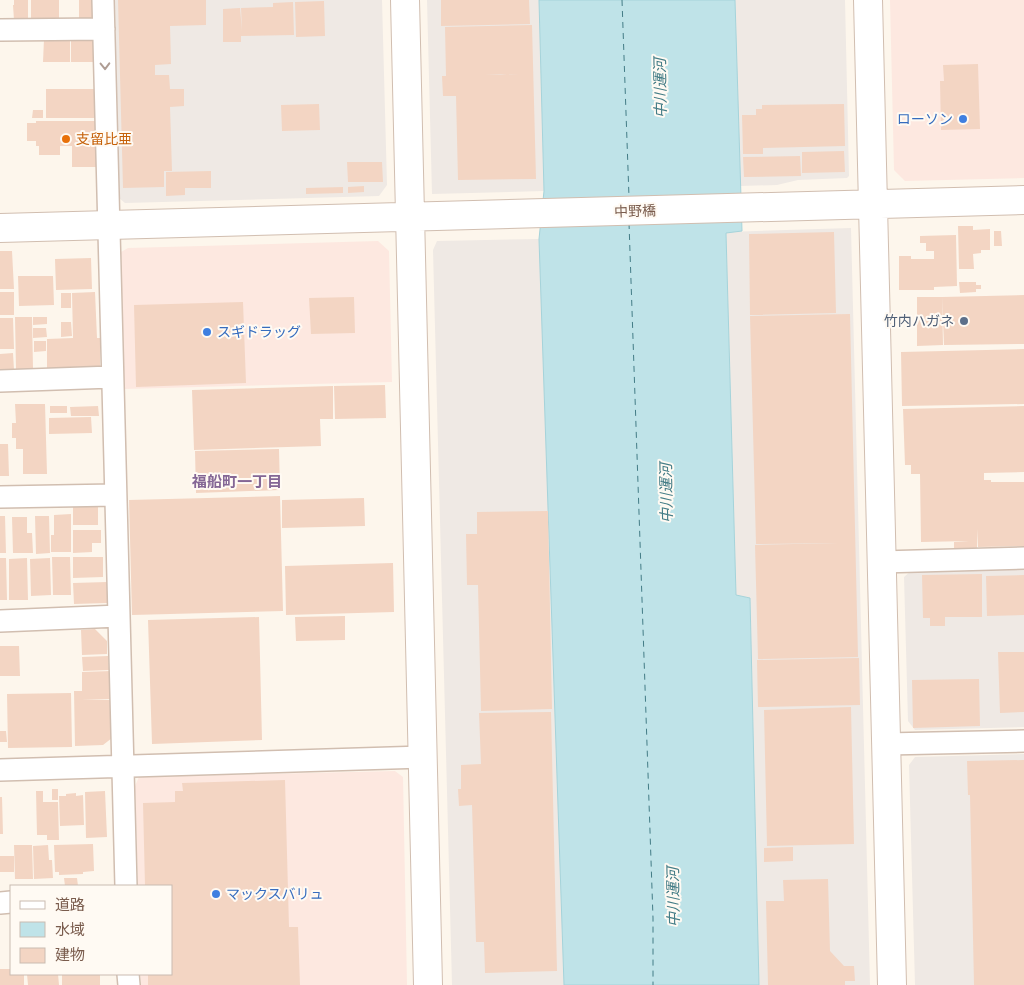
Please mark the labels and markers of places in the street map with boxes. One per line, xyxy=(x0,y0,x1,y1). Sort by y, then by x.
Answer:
place label: ローソン xyxy=(897,111,953,127)
marker: ローソン xyxy=(957,113,969,125)
place label: 支留比亜 xyxy=(76,131,132,147)
marker: 支留比亜 xyxy=(60,133,72,145)
place label: 竹内ハガネ xyxy=(884,313,954,329)
marker: 竹内ハガネ xyxy=(958,315,970,327)
place label: スギドラッグ xyxy=(217,324,301,340)
marker: スギドラッグ xyxy=(201,326,213,338)
place label: マックスバリュ xyxy=(226,886,324,902)
marker: マックスバリュ xyxy=(210,888,222,900)

